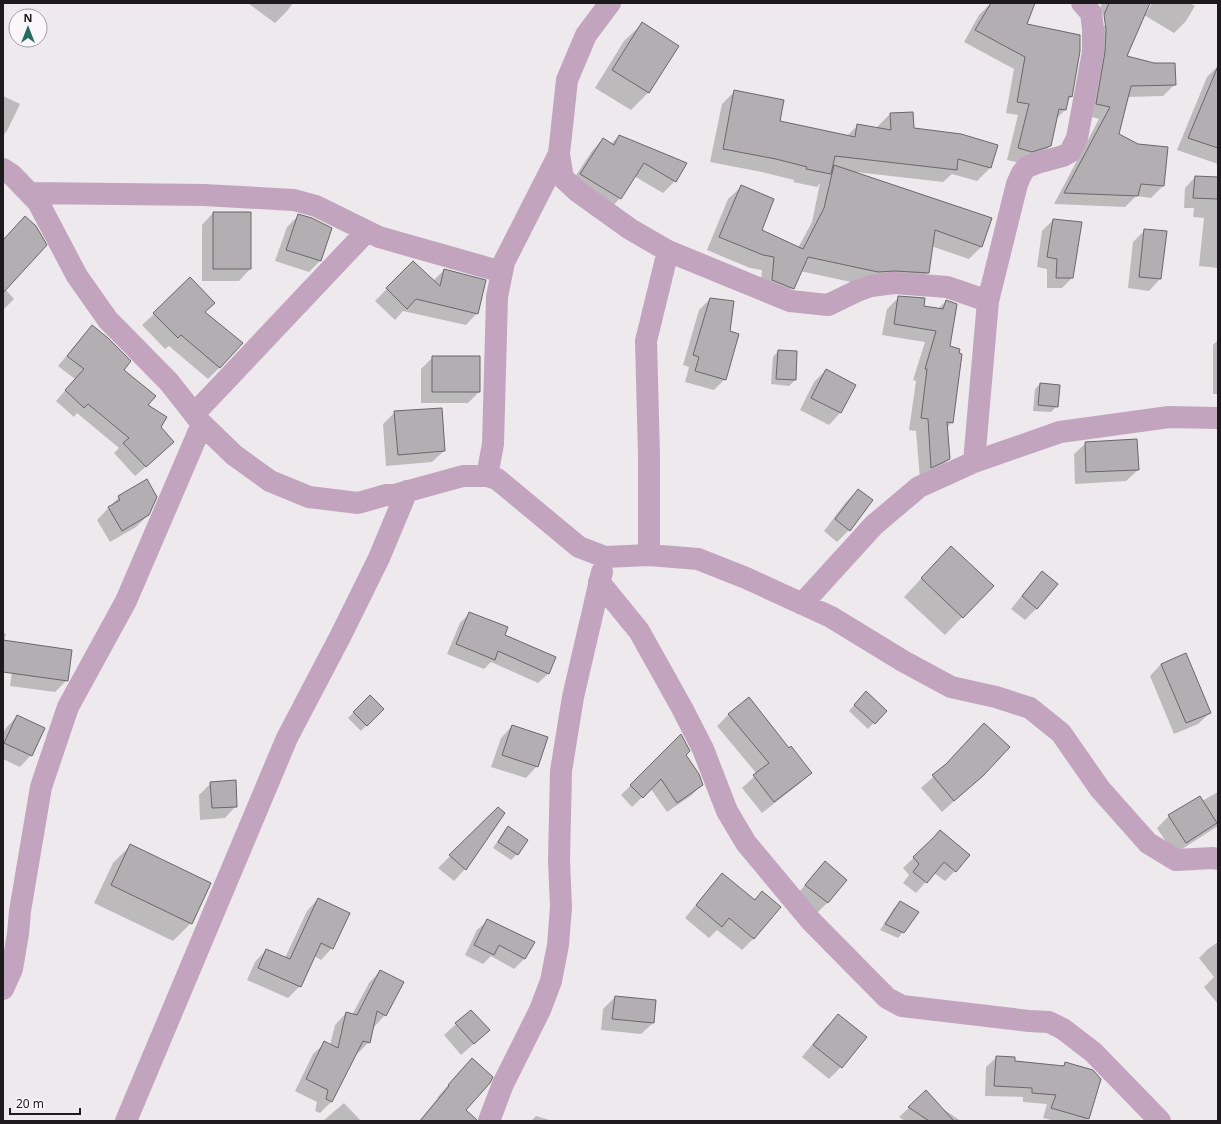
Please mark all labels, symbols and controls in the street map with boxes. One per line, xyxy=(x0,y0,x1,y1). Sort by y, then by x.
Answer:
north arrow xyxy=(8,8,48,48)
text: N xyxy=(24,10,32,25)
scale bar xyxy=(10,1090,80,1116)
text: 20 m xyxy=(16,1095,44,1112)

